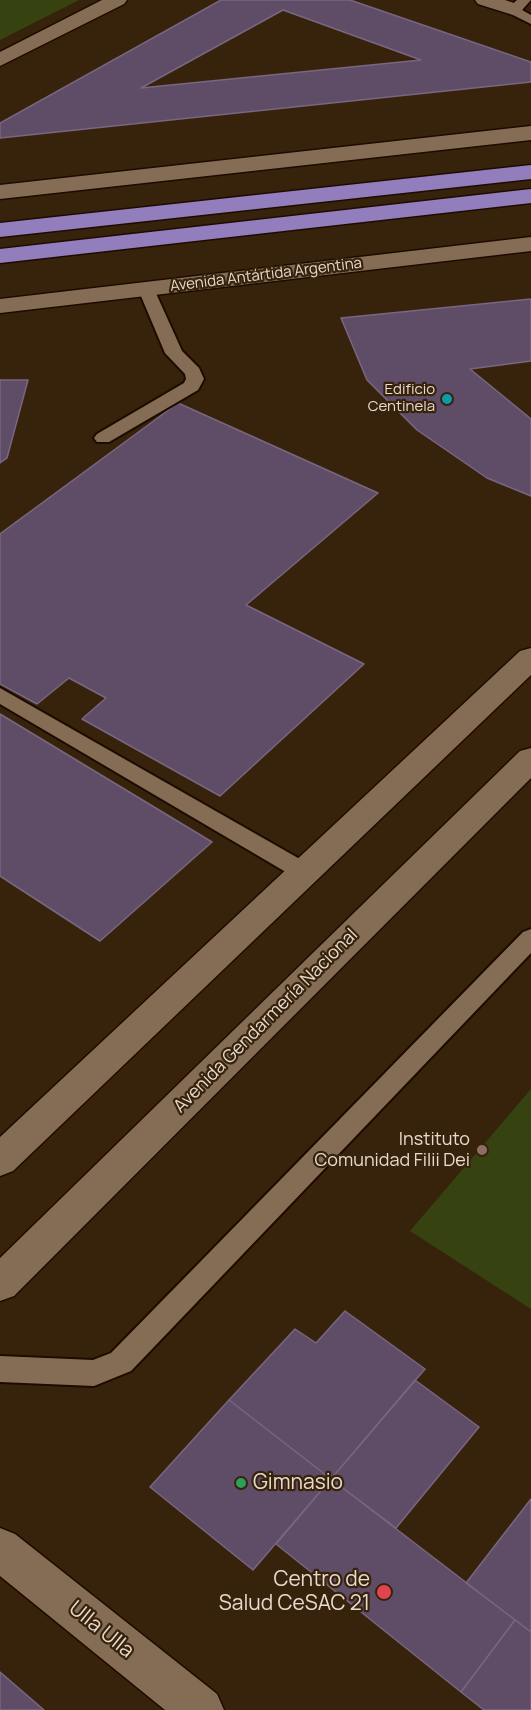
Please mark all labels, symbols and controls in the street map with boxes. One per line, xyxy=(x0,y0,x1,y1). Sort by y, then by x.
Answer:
street label: Avenida Antártida Argentina xyxy=(169,254,363,296)
place label: Edificio Centinela xyxy=(368,381,435,416)
marker: Edificio Centinela xyxy=(440,392,454,406)
street label: Avenida Gendarmería Nacional xyxy=(169,924,363,1118)
place label: Instituto Comunidad Filii Dei xyxy=(314,1129,470,1172)
marker: Instituto Comunidad Filii Dei xyxy=(475,1143,489,1157)
place label: Gimnasio xyxy=(253,1470,343,1496)
marker: Gimnasio xyxy=(234,1476,248,1490)
place label: Centro de Salud CeSAC 21 xyxy=(219,1567,370,1617)
marker: Centro de Salud CeSAC 21 xyxy=(375,1583,393,1601)
street label: Ulla Ulla xyxy=(63,1596,139,1664)

